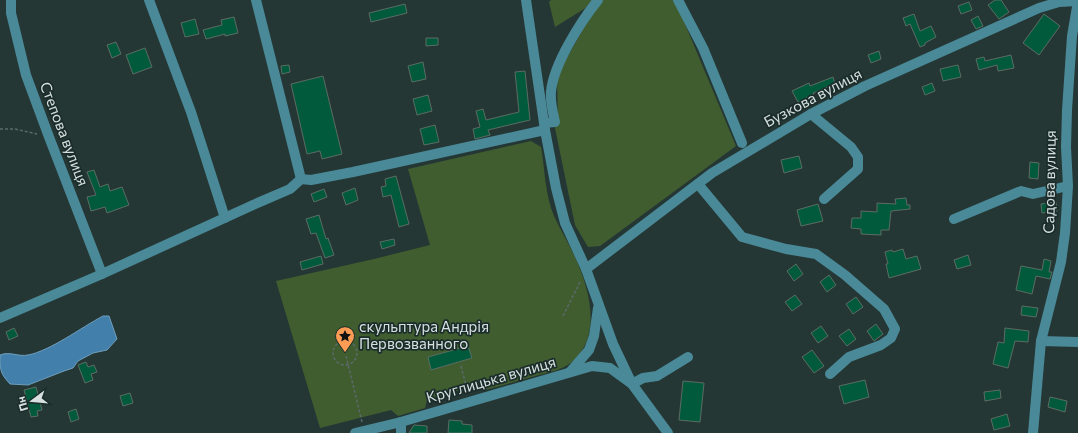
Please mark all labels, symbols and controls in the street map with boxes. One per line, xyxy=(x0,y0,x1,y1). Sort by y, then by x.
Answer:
street label: Бузкова вулиця xyxy=(760,64,865,131)
street label: Степова вулиця xyxy=(37,79,93,188)
street label: Садова вулиця xyxy=(1039,130,1059,234)
place label: скульптура Андрія Первозванного xyxy=(359,317,489,352)
place icon: скульптура Андрія Первозванного xyxy=(334,325,356,353)
street label: Круглицька вулиця xyxy=(424,352,558,406)
north arrow xyxy=(12,381,52,421)
text: Пн xyxy=(14,395,30,413)

